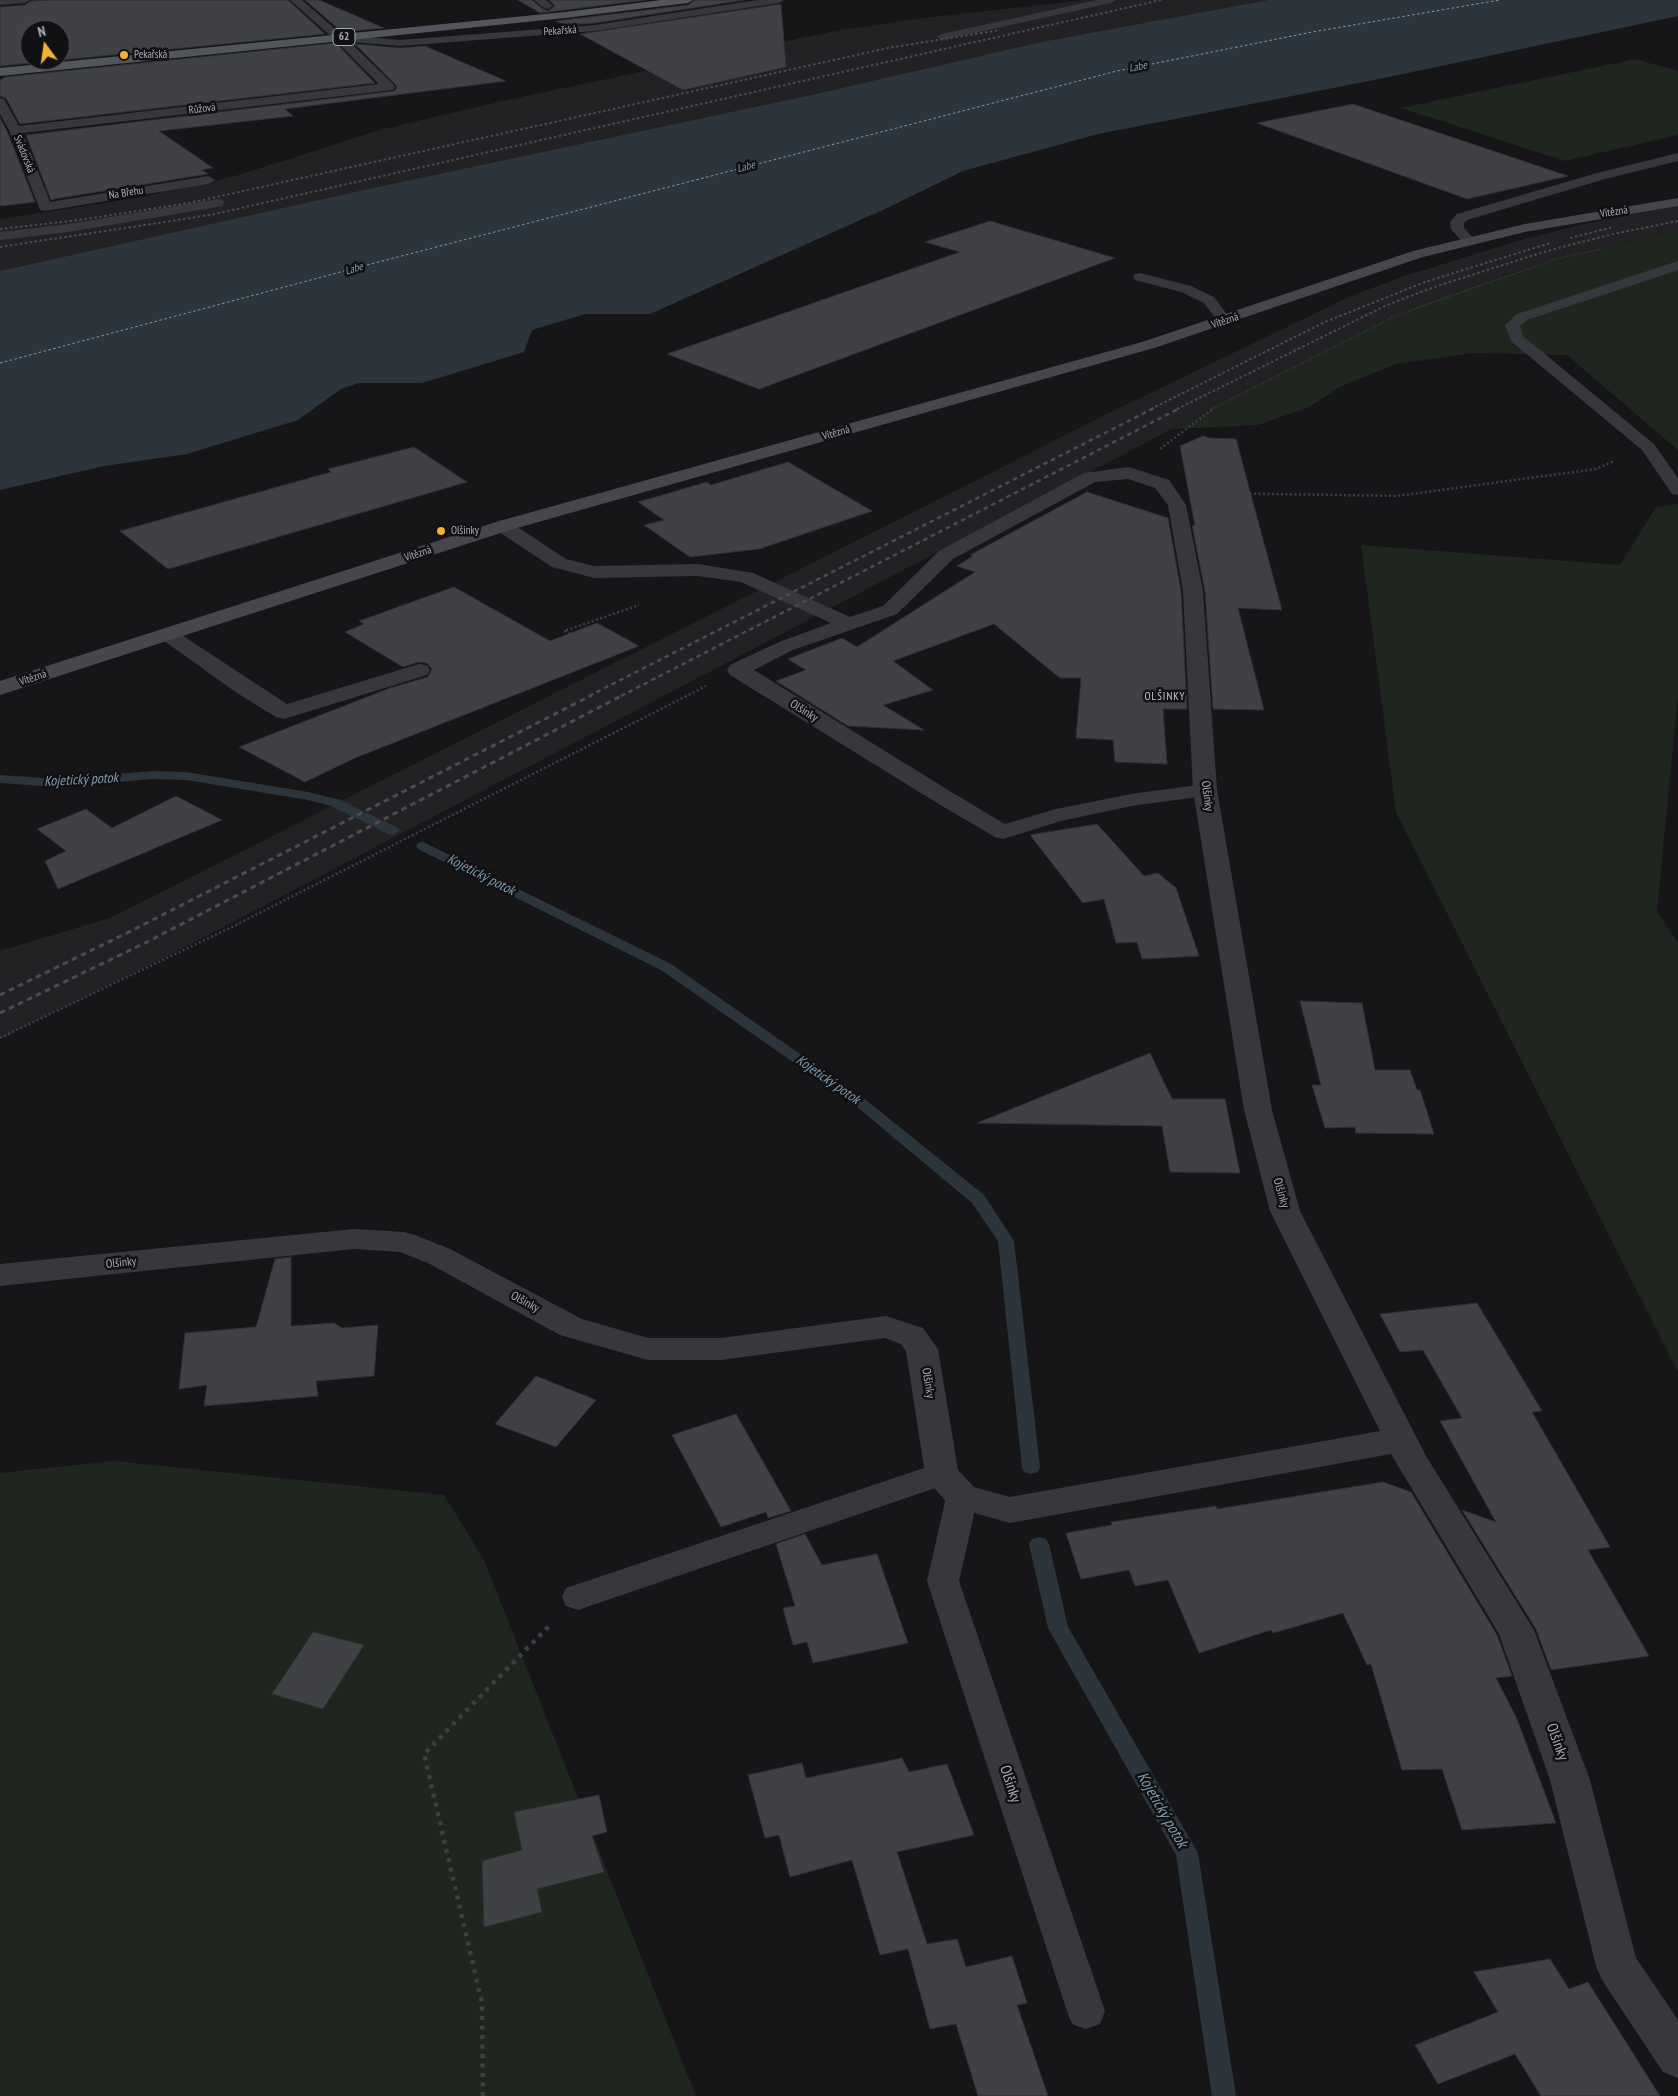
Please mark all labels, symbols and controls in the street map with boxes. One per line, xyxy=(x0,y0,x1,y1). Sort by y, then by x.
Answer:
north arrow xyxy=(20,20,70,70)
text: N xyxy=(36,22,47,41)
street label: Pekařská xyxy=(543,23,577,39)
road number: 62 xyxy=(333,28,355,46)
place label: Pekařská xyxy=(134,48,167,62)
marker: Pekařská xyxy=(118,49,130,61)
water label: Labe xyxy=(1128,59,1148,75)
street label: Růžová xyxy=(188,101,216,117)
street label: Svádovská xyxy=(10,133,38,175)
water label: Labe xyxy=(736,158,756,176)
street label: Na Břehu xyxy=(108,184,144,202)
street label: Vítězná xyxy=(1599,203,1629,221)
water label: Labe xyxy=(343,260,365,278)
street label: Vítězná xyxy=(1210,310,1240,332)
street label: Vítězná xyxy=(821,423,851,443)
place label: Olšinky xyxy=(451,524,479,538)
marker: Olšinky xyxy=(435,525,447,537)
street label: Vítězná xyxy=(403,543,433,565)
street label: Vítězná xyxy=(18,667,48,689)
district label: OLŠINKY xyxy=(1144,690,1186,704)
street label: Olšinky xyxy=(787,697,821,725)
water label: Kojetický potok xyxy=(44,770,118,790)
street label: Olšinky xyxy=(1198,780,1216,812)
water label: Kojetický potok xyxy=(444,851,518,899)
water label: Kojetický potok xyxy=(793,1052,863,1108)
street label: Olšinky xyxy=(1270,1176,1292,1210)
street label: Olšinky xyxy=(105,1254,137,1272)
street label: Olšinky xyxy=(508,1288,542,1316)
street label: Olšinky xyxy=(919,1367,937,1399)
street label: Olšinky xyxy=(1542,1721,1572,1763)
street label: Olšinky xyxy=(996,1763,1024,1805)
water label: Kojetický potok xyxy=(1133,1769,1191,1851)

